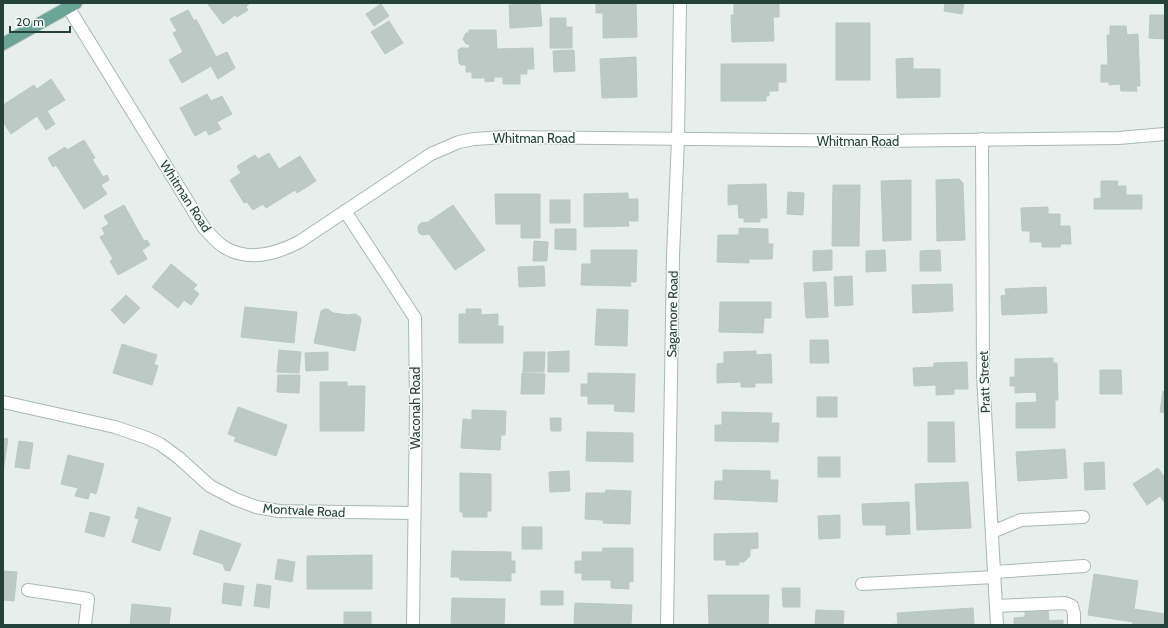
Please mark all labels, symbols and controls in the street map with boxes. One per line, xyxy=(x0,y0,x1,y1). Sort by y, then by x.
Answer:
scale bar xyxy=(10,8,70,34)
text: 20 m xyxy=(16,14,44,29)
street label: Whitman Road xyxy=(493,130,575,146)
street label: Whitman Road xyxy=(817,133,899,149)
street label: Whitman Road xyxy=(157,157,215,235)
street label: Sagamore Road xyxy=(663,270,681,358)
street label: Pratt Street xyxy=(975,350,993,414)
street label: Waconah Road xyxy=(407,367,423,449)
street label: Montvale Road xyxy=(262,500,346,520)

